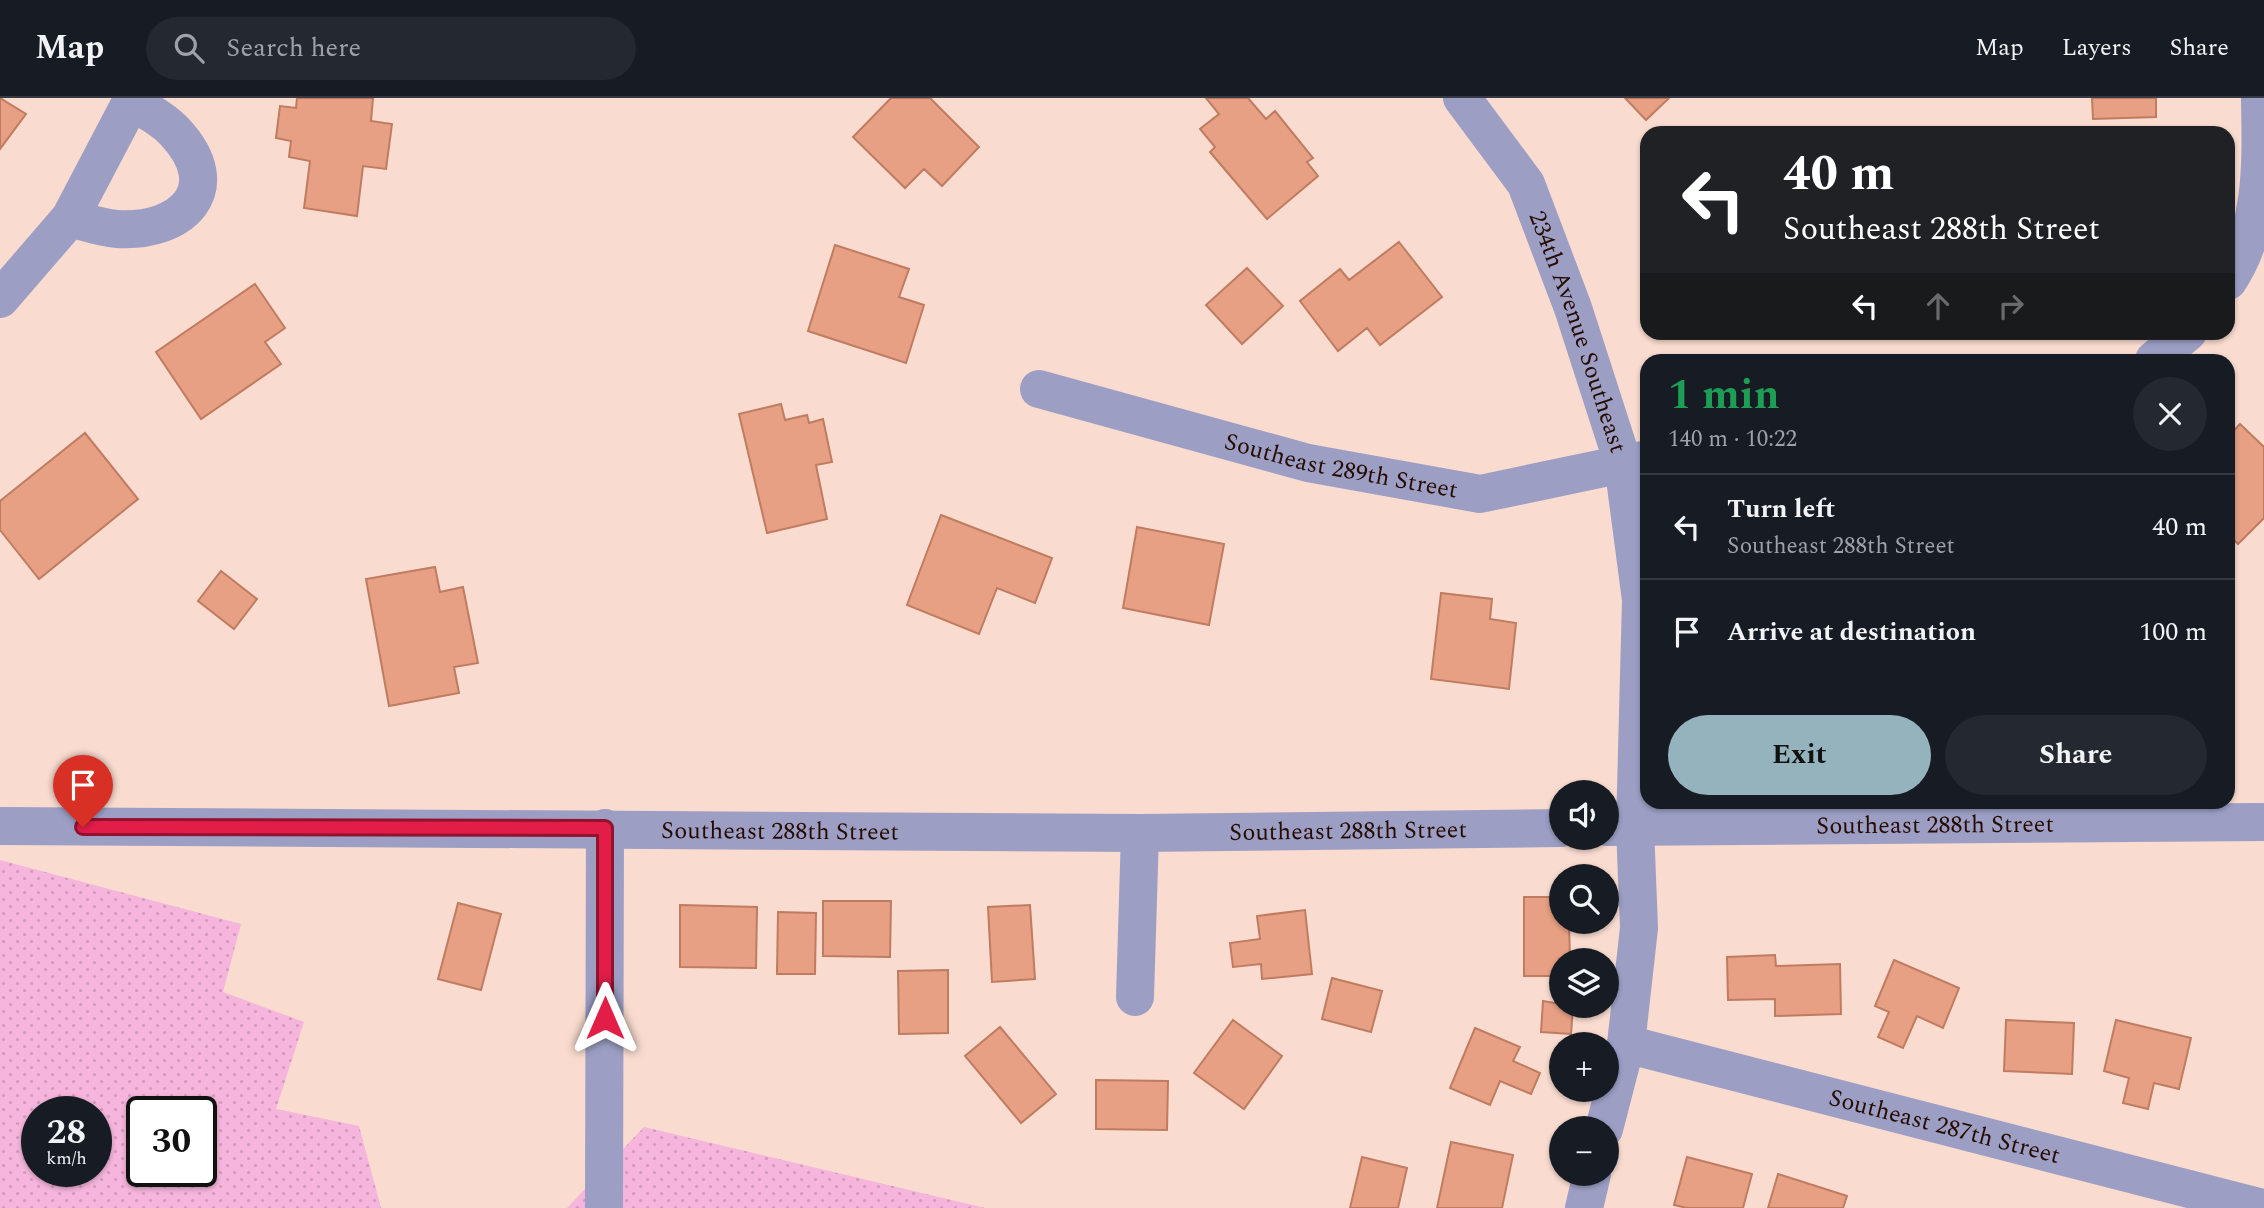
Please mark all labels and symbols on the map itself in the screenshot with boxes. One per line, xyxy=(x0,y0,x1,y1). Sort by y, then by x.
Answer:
street label: 234th Avenue Southeast xyxy=(1519,206,1636,458)
street label: Southeast 289th Street xyxy=(1220,424,1460,509)
pin xyxy=(53,755,113,827)
street label: Southeast 288th Street xyxy=(1816,807,2054,844)
street label: Southeast 288th Street xyxy=(1229,812,1467,851)
street label: Southeast 288th Street xyxy=(661,813,899,851)
position arrow xyxy=(568,981,642,1055)
street label: Southeast 287th Street xyxy=(1825,1080,2064,1174)
speed limit sign: 30 xyxy=(126,1096,217,1187)

